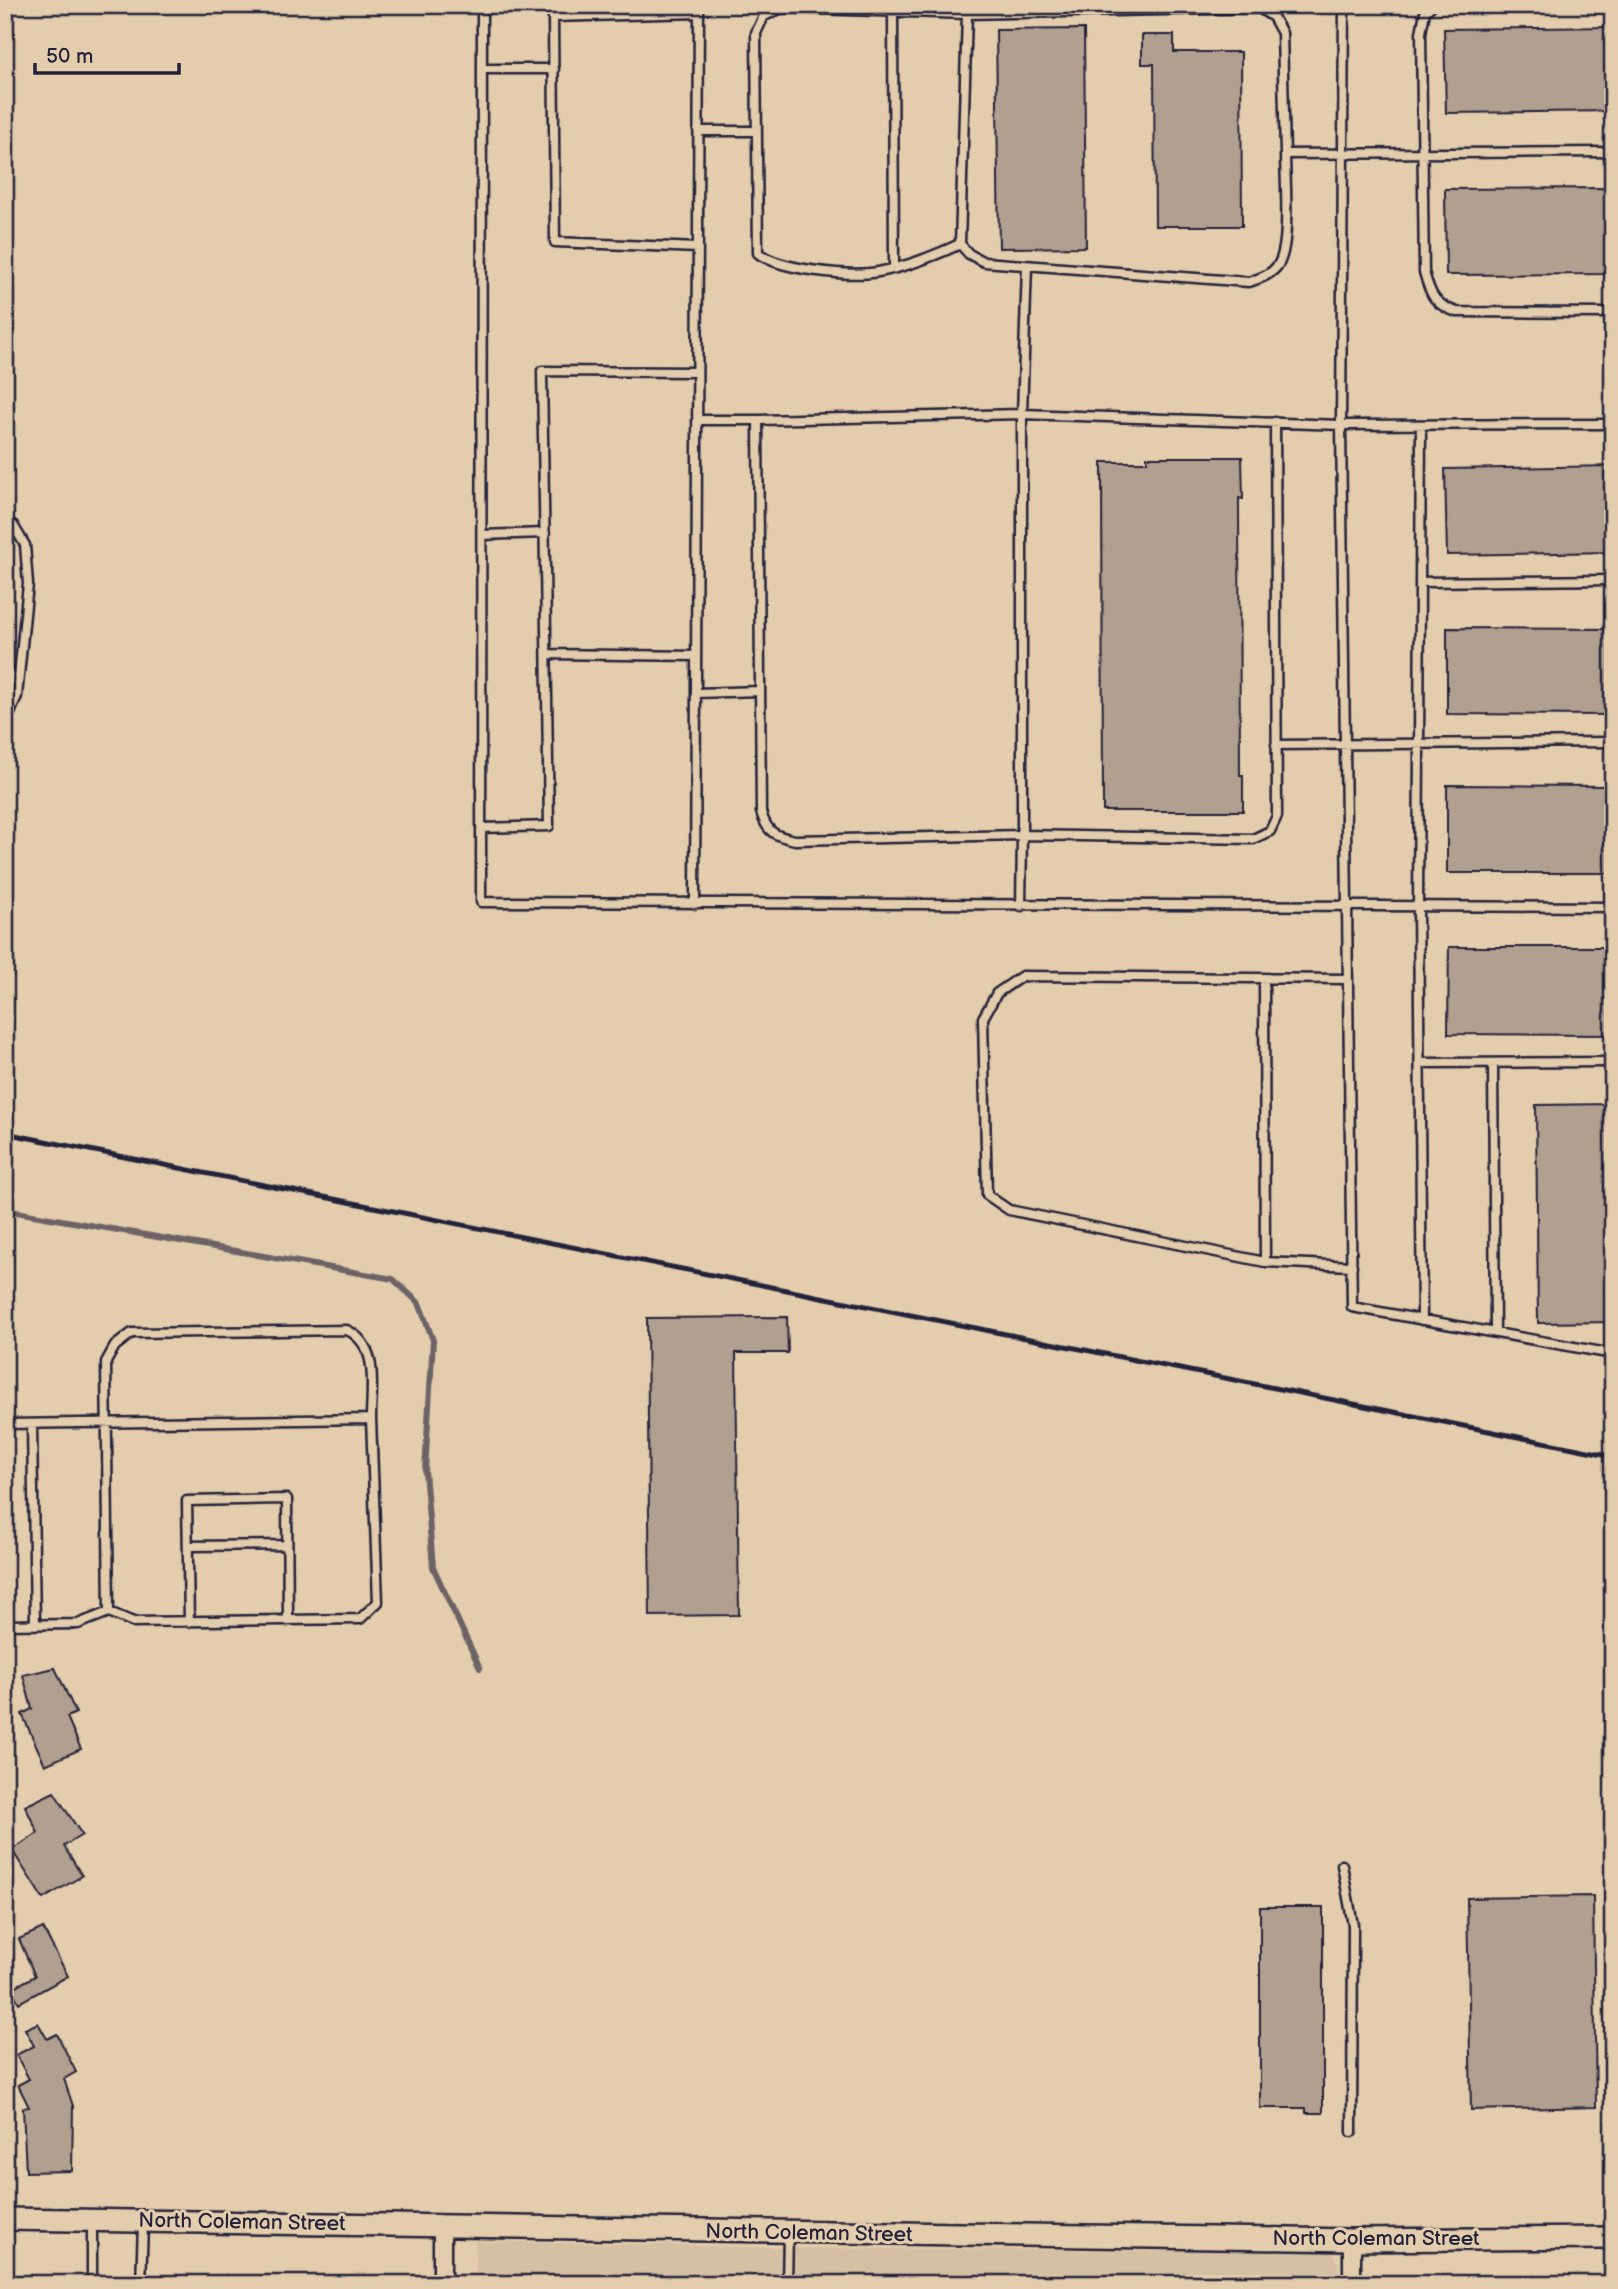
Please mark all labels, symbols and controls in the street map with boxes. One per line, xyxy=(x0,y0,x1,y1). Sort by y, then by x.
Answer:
scale bar xyxy=(35,32,178,76)
text: 50 m xyxy=(46,44,93,69)
street label: North Coleman Street xyxy=(138,2208,346,2236)
street label: North Coleman Street xyxy=(705,2219,913,2247)
street label: North Coleman Street xyxy=(1272,2226,1480,2251)

